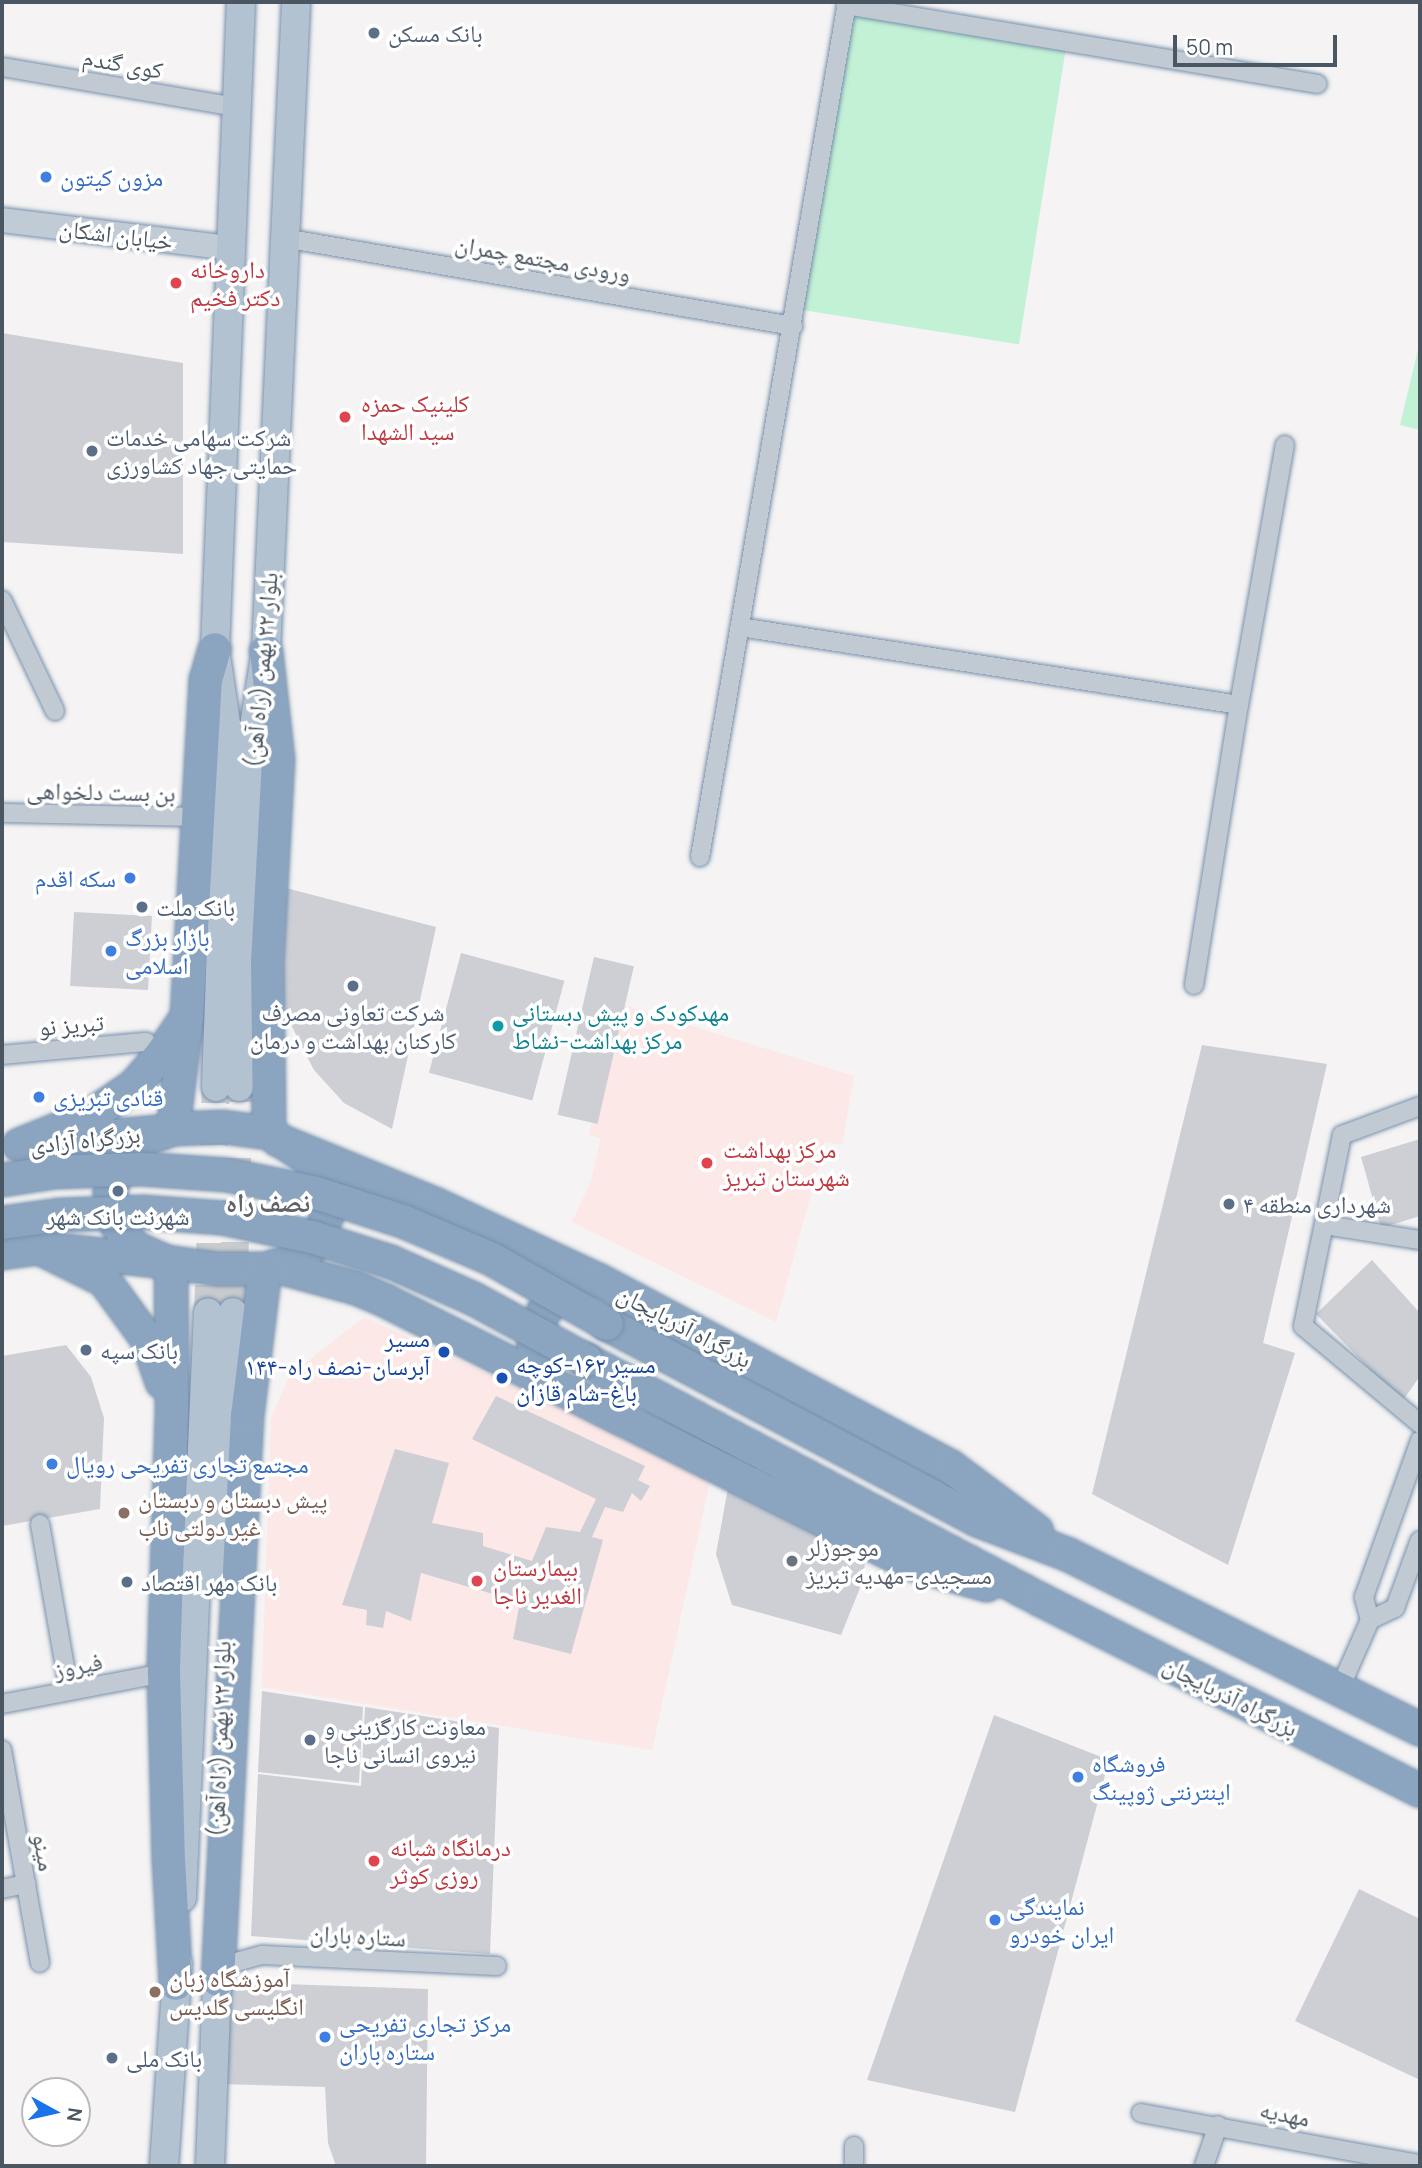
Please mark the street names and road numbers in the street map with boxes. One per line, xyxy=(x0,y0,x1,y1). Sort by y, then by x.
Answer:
street label: کوی گندم xyxy=(81,42,165,84)
street label: خیابان اشکان xyxy=(58,213,174,255)
street label: ورودی مجتمع چمران xyxy=(453,228,633,288)
street label: بلوار ۲۲ بهمن (راه آهن) xyxy=(237,571,283,769)
street label: بن بست دلخواهی xyxy=(26,775,176,807)
street label: تبریز نو xyxy=(37,1007,105,1041)
street label: بزرگراه آزادی xyxy=(28,1119,142,1159)
street label: بزرگراه آذربایجان xyxy=(613,1279,757,1373)
street label: بلوار ۲۲ بهمن (راه آهن) xyxy=(200,1640,236,1838)
street label: فیروز xyxy=(51,1646,105,1684)
street label: بزرگراه آذربایجان xyxy=(1159,1650,1303,1742)
street label: مینو xyxy=(28,1831,62,1873)
street label: ستاره باران xyxy=(309,1918,407,1952)
street label: مهدیه xyxy=(1257,2094,1313,2132)

